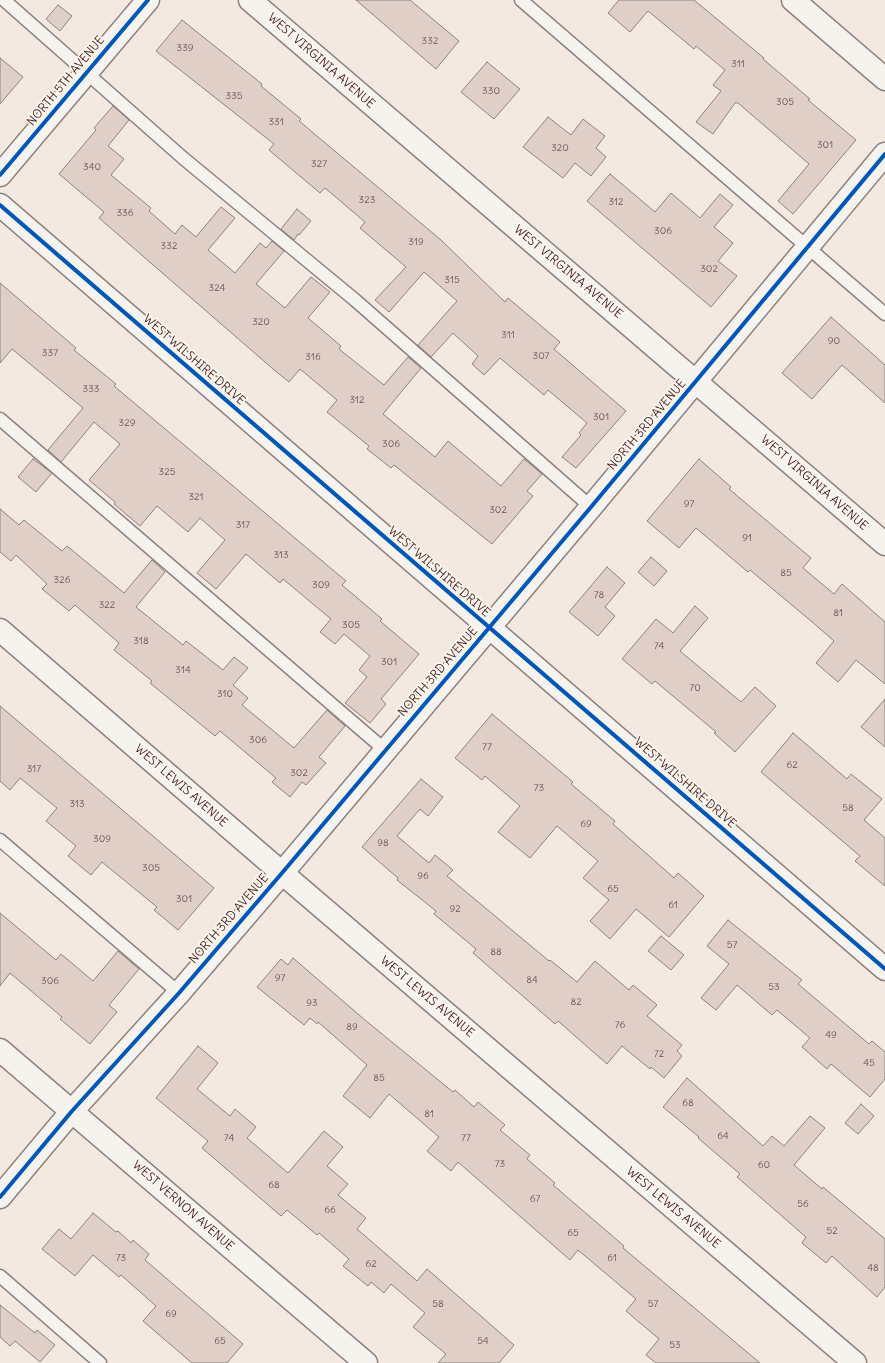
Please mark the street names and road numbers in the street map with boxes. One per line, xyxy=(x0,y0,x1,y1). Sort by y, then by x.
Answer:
street label: WEST VIRGINIA AVENUE xyxy=(264,10,378,112)
street label: NORTH 5TH AVENUE xyxy=(24,33,108,129)
street label: WEST VIRGINIA AVENUE xyxy=(511,222,625,322)
street label: WEST WILSHIRE DRIVE xyxy=(140,312,248,408)
street label: NORTH 3RD AVENUE xyxy=(605,377,689,473)
street label: WEST VIRGINIA AVENUE xyxy=(757,432,871,534)
street label: WEST WILSHIRE DRIVE xyxy=(385,524,493,620)
street label: NORTH 3RD AVENUE xyxy=(395,624,481,720)
street label: WEST WILSHIRE DRIVE xyxy=(631,735,739,831)
street label: WEST LEWIS AVENUE xyxy=(132,742,230,830)
street label: NORTH 3RD AVENUE xyxy=(186,871,272,967)
street label: WEST LEWIS AVENUE xyxy=(377,953,477,1041)
street label: WEST VERNON AVENUE xyxy=(129,1158,237,1254)
street label: WEST LEWIS AVENUE xyxy=(623,1164,723,1252)

